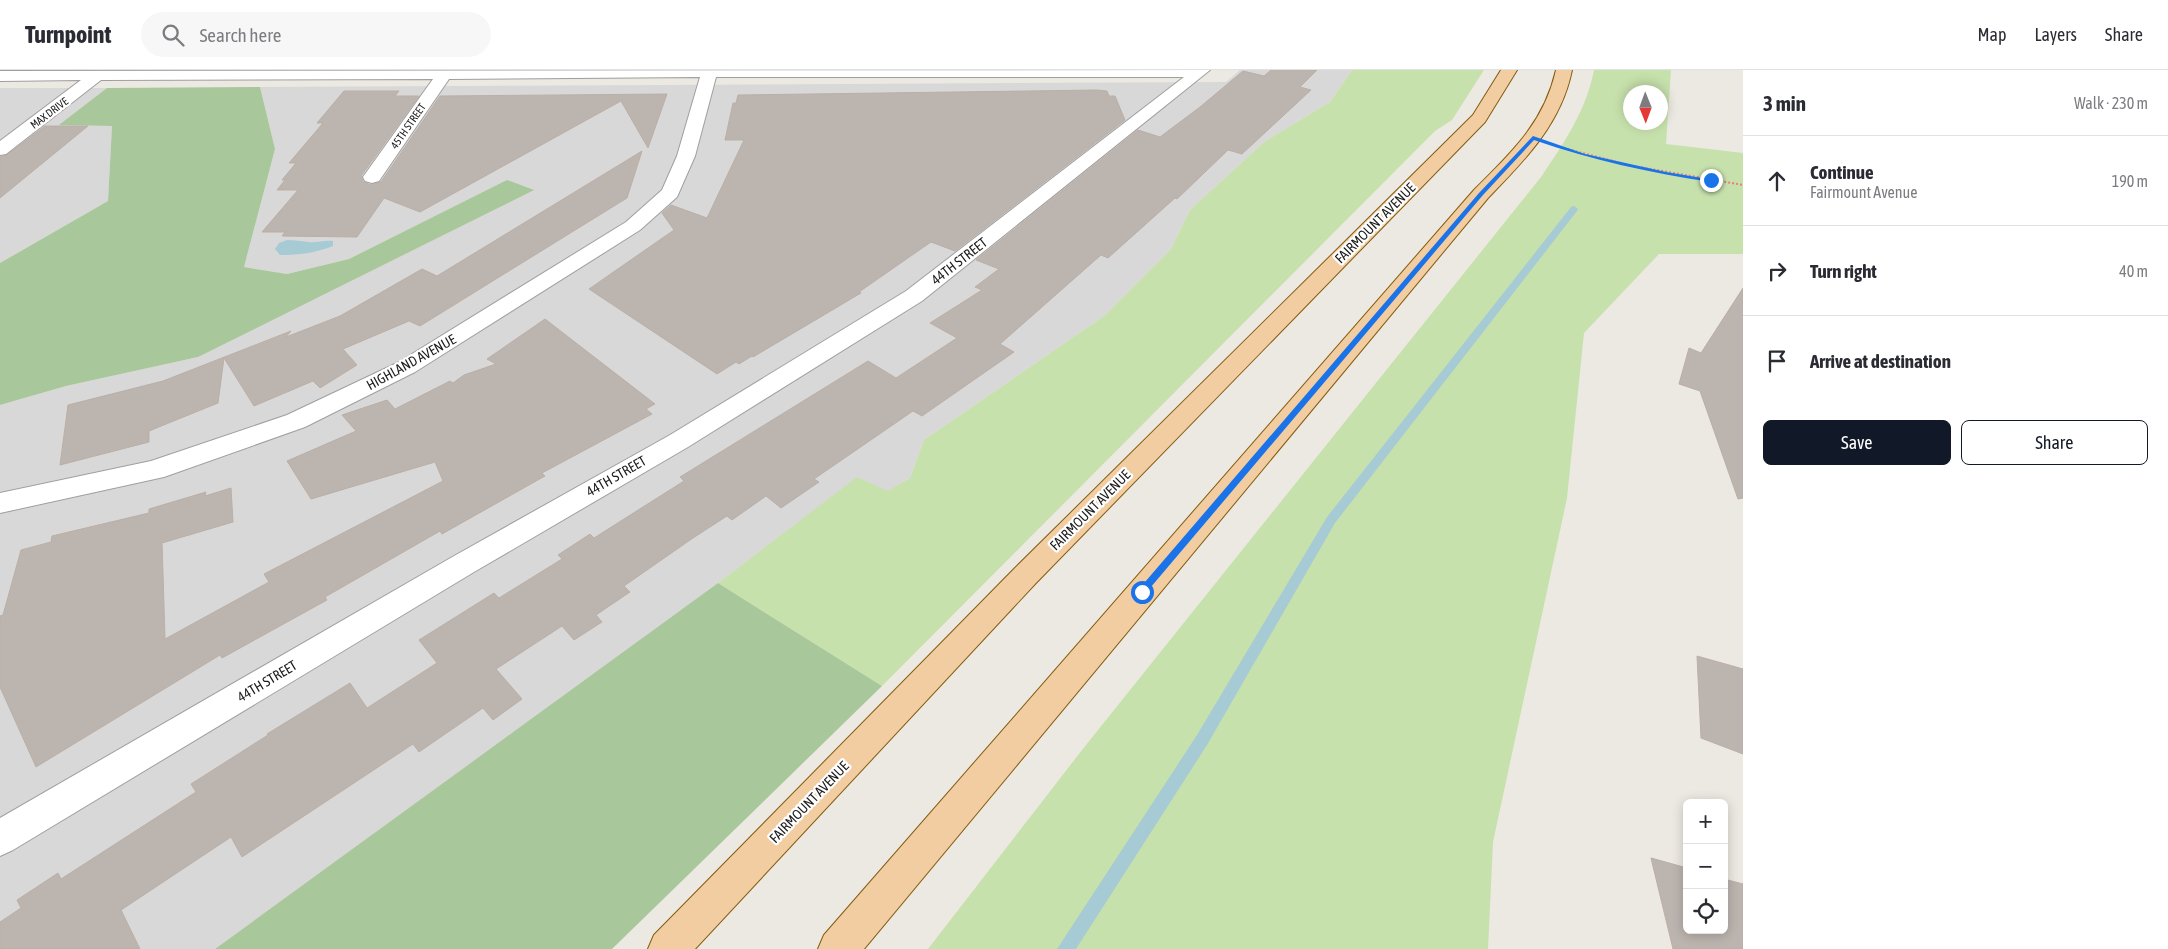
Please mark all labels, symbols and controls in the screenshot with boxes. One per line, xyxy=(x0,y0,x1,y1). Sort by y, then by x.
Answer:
search box xyxy=(141,12,491,57)
text: Turnpoint xyxy=(25,21,111,48)
icon: search xyxy=(159,21,187,49)
text: Search here xyxy=(199,24,281,46)
text: Map xyxy=(1977,24,2006,45)
text: Layers xyxy=(2034,24,2077,45)
text: Share xyxy=(2105,24,2143,45)
north arrow xyxy=(1623,85,1668,130)
text: 3 min xyxy=(1763,91,1806,115)
text: Walk · 230 m xyxy=(2074,94,2148,112)
street label: MAX DRIVE xyxy=(28,95,70,131)
street label: 45TH STREET xyxy=(388,101,428,151)
text: Continue xyxy=(1810,161,1874,183)
icon: ahead xyxy=(1763,167,1791,195)
route end xyxy=(1700,169,1723,192)
text: 190 m xyxy=(2112,172,2148,190)
street label: FAIRMOUNT AVENUE xyxy=(1332,180,1418,266)
text: Fairmount Avenue xyxy=(1810,183,1918,201)
street label: 44TH STREET xyxy=(928,234,990,288)
icon: right xyxy=(1763,257,1791,285)
text: Turn right xyxy=(1810,260,1877,282)
text: 40 m xyxy=(2119,262,2148,280)
street label: HIGHLAND AVENUE xyxy=(364,331,458,393)
icon: arrive xyxy=(1763,347,1791,375)
text: Arrive at destination xyxy=(1810,350,1951,372)
button: Save xyxy=(1763,420,1951,465)
button: Share xyxy=(1961,420,2148,465)
street label: 44TH STREET xyxy=(583,452,649,500)
street label: FAIRMOUNT AVENUE xyxy=(1047,467,1133,553)
route start xyxy=(1131,581,1154,604)
street label: 44TH STREET xyxy=(234,657,300,705)
street label: FAIRMOUNT AVENUE xyxy=(766,758,852,846)
map controls xyxy=(1683,799,1728,934)
button: + xyxy=(1683,799,1728,844)
button: − xyxy=(1683,844,1728,889)
button: locate xyxy=(1683,889,1728,934)

